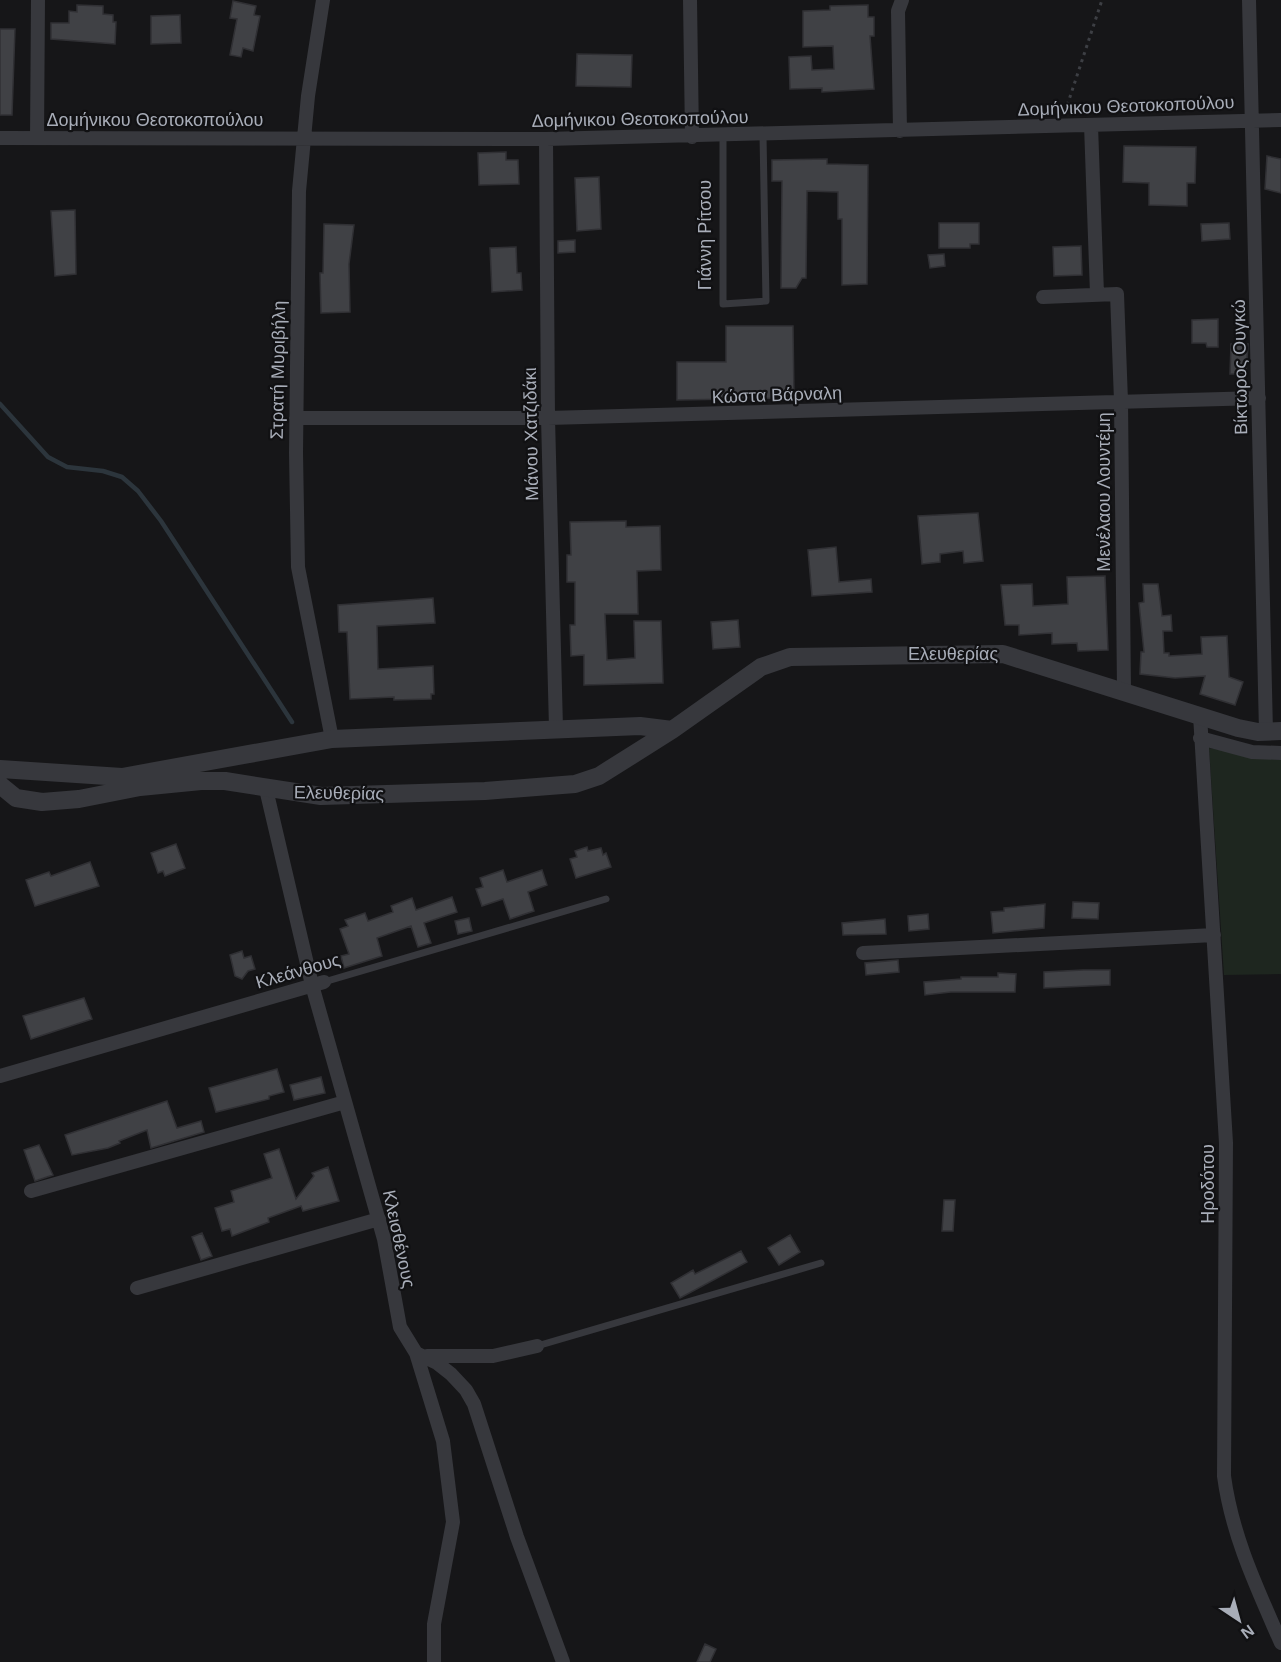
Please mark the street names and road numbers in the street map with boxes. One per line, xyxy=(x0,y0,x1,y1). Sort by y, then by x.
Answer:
street label: Δομήνικου Θεοτοκοπούλου xyxy=(1017,92,1235,120)
street label: Δομήνικου Θεοτοκοπούλου xyxy=(531,107,749,131)
street label: Δομήνικου Θεοτοκοπούλου xyxy=(47,110,263,130)
street label: Γιάννη Ρίτσου xyxy=(695,180,715,290)
street label: Βίκτωρος Ουγκώ xyxy=(1229,299,1251,435)
street label: Στρατή Μυριβήλη xyxy=(267,301,289,439)
street label: Μάνου Χατζιδάκι xyxy=(520,367,542,501)
street label: Κώστα Βάρναλη xyxy=(712,383,842,407)
street label: Μενέλαου Λουντέμη xyxy=(1094,412,1114,572)
street label: Ελευθερίας xyxy=(908,644,998,664)
street label: Ελευθερίας xyxy=(294,782,385,804)
street label: Κλεάνθους xyxy=(253,949,343,993)
street label: Ηροδότου xyxy=(1198,1144,1218,1224)
street label: Κλεισθένους xyxy=(379,1188,419,1290)

